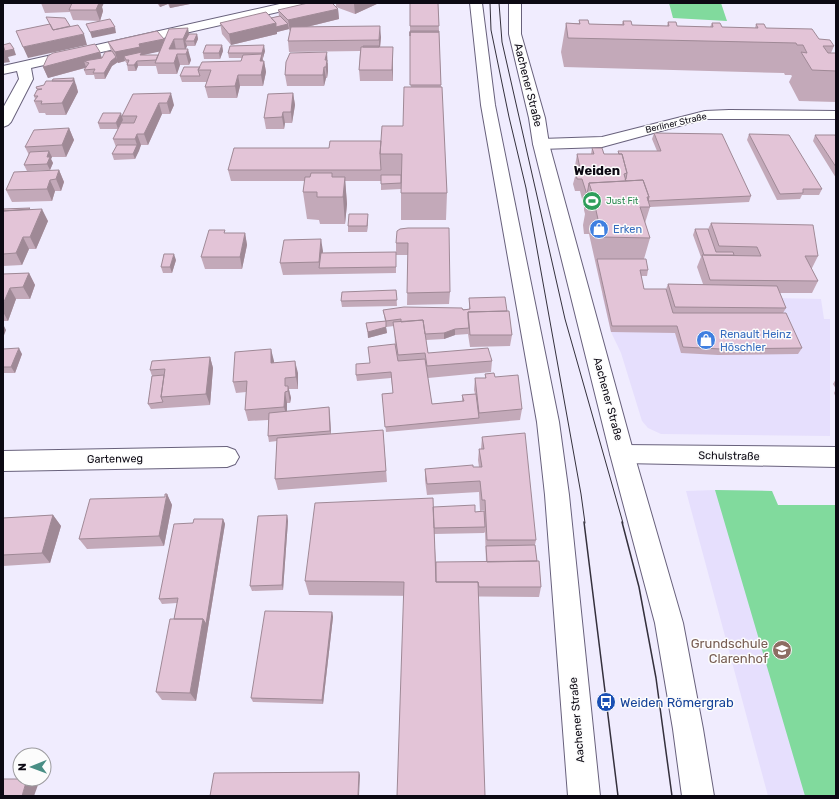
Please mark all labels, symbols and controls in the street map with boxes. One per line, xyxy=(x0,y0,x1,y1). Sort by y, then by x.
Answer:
street label: Aachener Straße xyxy=(511,42,545,128)
street label: Berliner Straße xyxy=(644,111,708,135)
district label: Weiden xyxy=(574,163,620,178)
sports icon: Just Fit xyxy=(581,190,603,212)
place label: Just Fit xyxy=(606,196,639,206)
shop icon: Erken xyxy=(588,218,610,240)
place label: Erken xyxy=(613,223,642,236)
place label: Renault Heinz Höschler xyxy=(720,328,792,354)
shop icon: Renault Heinz Höschler xyxy=(695,329,717,351)
street label: Aachener Straße xyxy=(591,356,625,442)
street label: Schulstraße xyxy=(698,449,760,463)
street label: Gartenweg xyxy=(87,452,143,466)
place label: Grundschule Clarenhof xyxy=(691,636,768,666)
school or university icon: Grundschule Clarenhof xyxy=(771,639,793,661)
street label: Aachener Straße xyxy=(567,677,587,763)
bus stop icon: Weiden Römergrab xyxy=(595,691,617,713)
place label: Weiden Römergrab xyxy=(620,695,734,711)
north arrow xyxy=(12,747,52,787)
text: N xyxy=(16,763,29,771)

